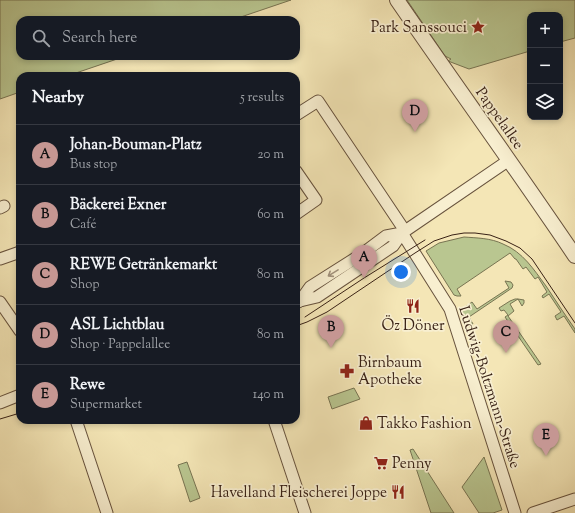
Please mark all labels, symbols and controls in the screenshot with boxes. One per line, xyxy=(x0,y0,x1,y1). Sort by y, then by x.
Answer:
map controls xyxy=(527,12,563,120)
button: + xyxy=(527,12,563,48)
search box xyxy=(16,16,300,60)
place label: Park Sanssouci xyxy=(371,18,467,39)
place icon: Park Sanssouci xyxy=(470,19,486,35)
icon: search xyxy=(30,27,52,49)
text: Search here xyxy=(62,28,137,49)
button: − xyxy=(527,48,563,84)
street label: Pappelallee xyxy=(470,83,528,154)
button: layers xyxy=(527,84,563,120)
text: Nearby xyxy=(32,86,84,110)
text: 5 results xyxy=(240,89,284,107)
pin: D xyxy=(402,99,428,132)
text: Johan-Bouman-Platz xyxy=(70,135,202,156)
text: A xyxy=(40,146,50,164)
text: 20 m xyxy=(258,146,284,164)
text: Bus stop xyxy=(70,156,117,174)
text: Bäckerei Exner xyxy=(70,195,166,216)
text: B xyxy=(41,206,49,224)
text: 60 m xyxy=(257,206,284,224)
text: Café xyxy=(70,216,97,234)
pin: A xyxy=(351,245,377,278)
text: REWE Getränkemarkt xyxy=(70,255,217,276)
your location xyxy=(391,262,411,282)
text: C xyxy=(40,266,50,284)
text: 80 m xyxy=(257,266,284,284)
one-way arrow xyxy=(327,269,339,277)
text: Shop xyxy=(70,276,99,294)
restaurant icon: Öz Döner xyxy=(405,298,421,314)
street label: Ludwig-Boltzmann-Straße xyxy=(452,304,525,471)
text: ASL Lichtblau xyxy=(70,315,164,336)
pin: B xyxy=(318,315,344,348)
place label: Öz Döner xyxy=(381,315,445,337)
pin: C xyxy=(493,320,519,353)
text: D xyxy=(40,326,50,344)
text: 80 m xyxy=(257,326,284,344)
text: Shop · Pappelallee xyxy=(70,336,170,354)
place label: Birnbaum Apotheke xyxy=(358,353,423,391)
pharmacy icon: Birnbaum Apotheke xyxy=(339,363,355,379)
text: Rewe xyxy=(70,375,105,396)
text: E xyxy=(41,386,49,404)
text: 140 m xyxy=(253,386,284,404)
text: Supermarket xyxy=(70,396,142,414)
place label: Takko Fashion xyxy=(377,414,472,435)
shop icon: Takko Fashion xyxy=(358,415,374,431)
pin: E xyxy=(533,423,559,456)
place label: Penny xyxy=(392,454,432,475)
supermarket icon: Penny xyxy=(373,455,389,471)
place label: Havelland Fleischerei Joppe xyxy=(211,483,387,504)
restaurant icon: Havelland Fleischerei Joppe xyxy=(390,484,406,500)

